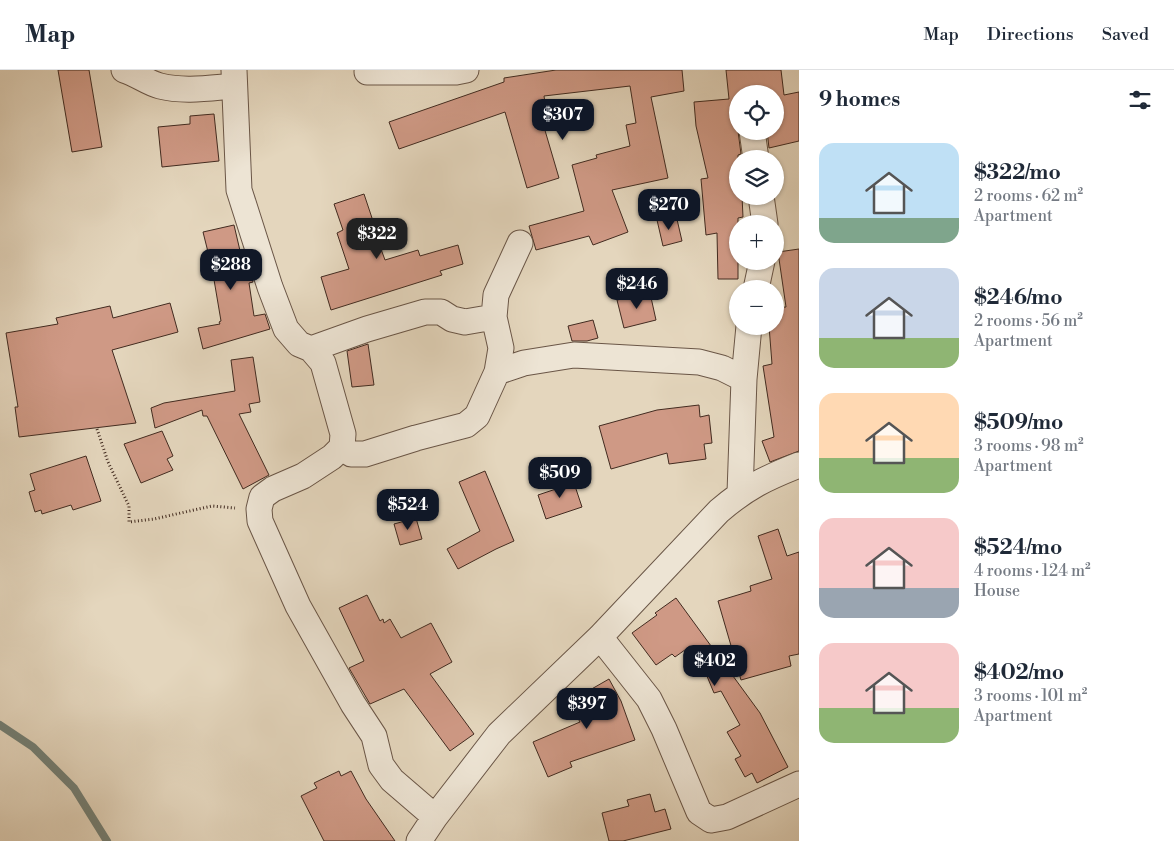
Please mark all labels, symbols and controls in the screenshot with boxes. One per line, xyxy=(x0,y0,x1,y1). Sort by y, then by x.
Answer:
text: Map xyxy=(25,20,75,50)
text: Map xyxy=(923,23,959,46)
text: Directions xyxy=(987,23,1074,46)
text: Saved xyxy=(1102,23,1149,46)
map controls xyxy=(729,85,784,335)
button: locate xyxy=(729,85,784,140)
icon: filters xyxy=(1126,86,1154,114)
text: 9 homes xyxy=(819,87,900,113)
pin: $307 xyxy=(533,98,593,141)
text: $307 xyxy=(543,105,583,125)
button: layers xyxy=(729,150,784,205)
text: $322/mo xyxy=(974,160,1061,186)
icon: home xyxy=(859,163,919,223)
text: 2 rooms · 62 m² xyxy=(974,186,1083,206)
pin: $270 xyxy=(639,189,699,231)
text: $270 xyxy=(649,195,689,215)
text: Apartment xyxy=(974,206,1053,226)
button: + xyxy=(729,215,784,270)
pin: $322 xyxy=(347,218,407,260)
text: $322 xyxy=(357,224,397,244)
pin: $288 xyxy=(201,248,261,291)
text: $288 xyxy=(211,255,251,275)
pin: $246 xyxy=(607,268,667,310)
text: $246 xyxy=(617,274,657,294)
button: − xyxy=(729,280,784,335)
text: $246/mo xyxy=(974,285,1063,311)
icon: home xyxy=(859,288,919,348)
text: 2 rooms · 56 m² xyxy=(974,311,1083,331)
text: Apartment xyxy=(974,331,1053,351)
text: $509/mo xyxy=(974,410,1063,436)
icon: home xyxy=(859,413,919,473)
text: 3 rooms · 98 m² xyxy=(974,436,1084,456)
pin: $509 xyxy=(530,456,590,499)
text: Apartment xyxy=(974,456,1053,476)
text: $509 xyxy=(539,463,581,483)
pin: $524 xyxy=(378,488,438,531)
text: $524 xyxy=(388,495,428,515)
text: $524/mo xyxy=(974,535,1062,561)
icon: home xyxy=(859,538,919,598)
text: 4 rooms · 124 m² xyxy=(974,561,1091,581)
text: House xyxy=(974,581,1020,601)
pin: $402 xyxy=(685,644,745,687)
text: $402 xyxy=(694,651,736,671)
text: $402/mo xyxy=(974,660,1064,686)
icon: home xyxy=(859,663,919,723)
text: 3 rooms · 101 m² xyxy=(974,686,1087,706)
pin: $397 xyxy=(557,688,617,730)
text: $397 xyxy=(568,694,606,714)
text: Apartment xyxy=(974,706,1053,726)

